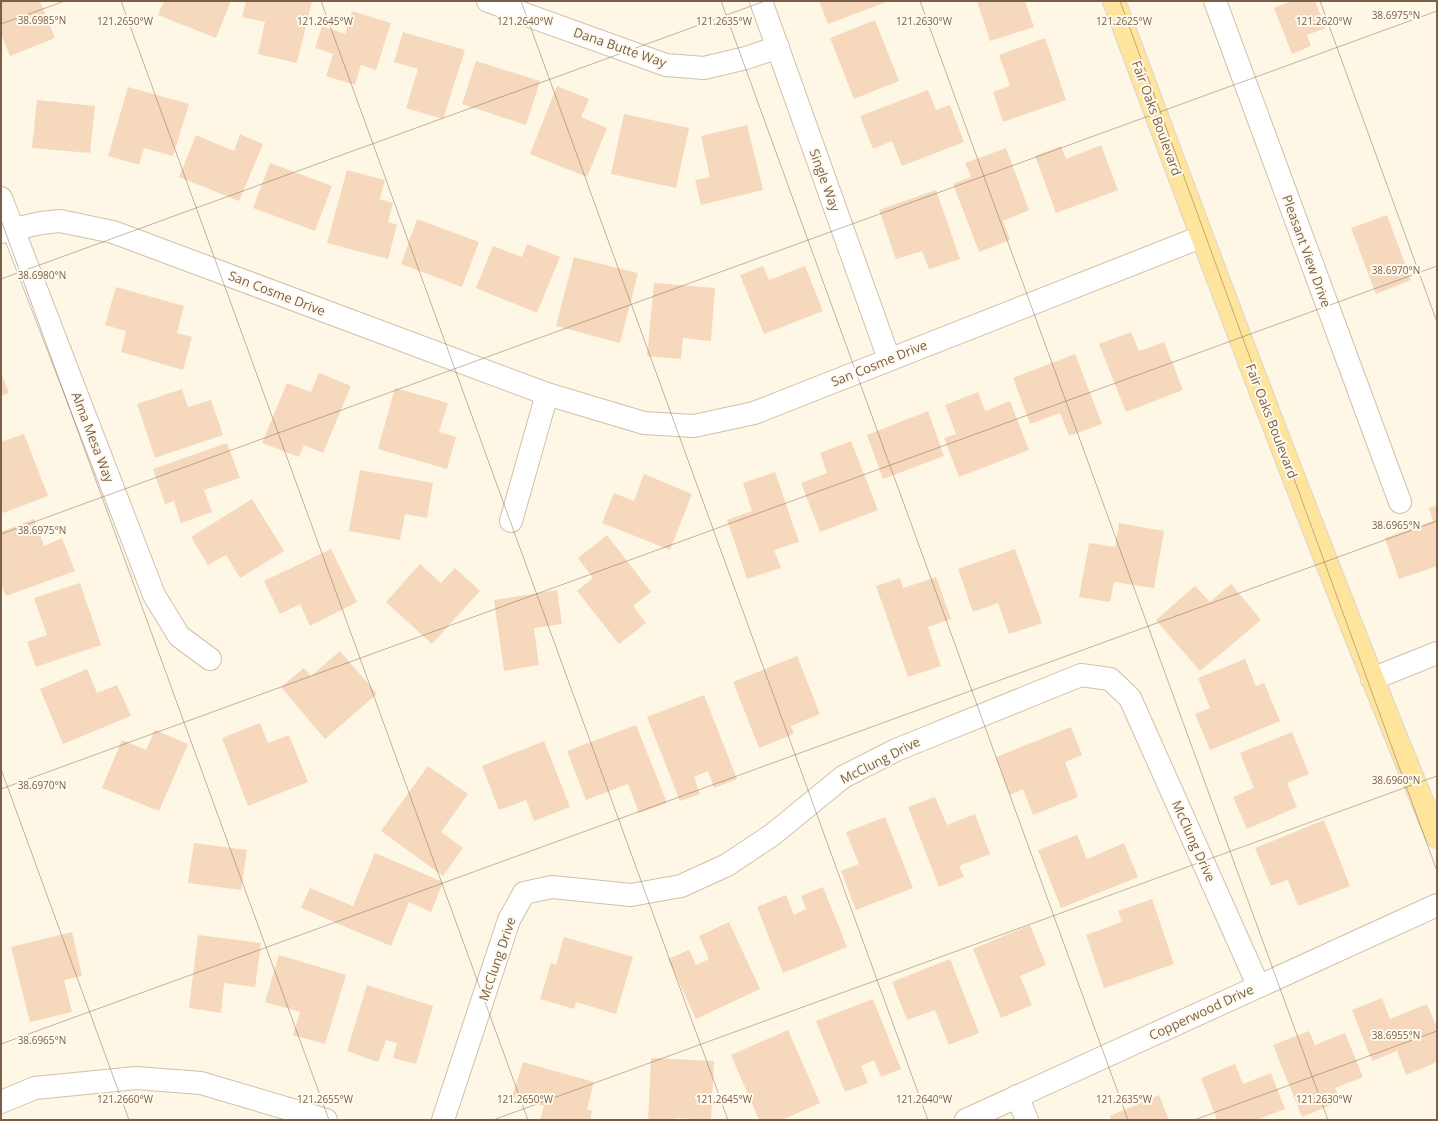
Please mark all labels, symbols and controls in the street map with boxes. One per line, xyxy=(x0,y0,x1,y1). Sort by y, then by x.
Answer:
text: 38.6975°N xyxy=(1372,8,1420,22)
text: 38.6985°N xyxy=(18,13,66,27)
text: 121.2650°W xyxy=(97,14,154,28)
text: 121.2645°W xyxy=(297,14,354,28)
text: 121.2640°W xyxy=(497,14,554,28)
text: 121.2635°W xyxy=(696,14,753,28)
text: 121.2630°W xyxy=(896,14,953,28)
text: 121.2625°W xyxy=(1096,14,1153,28)
text: 121.2620°W xyxy=(1296,14,1353,28)
street label: Dana Butte Way xyxy=(571,23,669,72)
street label: Fair Oaks Boulevard xyxy=(1128,58,1186,178)
street label: Single Way xyxy=(805,146,845,214)
street label: Pleasant View Drive xyxy=(1278,192,1336,310)
text: 38.6970°N xyxy=(1372,263,1420,277)
street label: San Cosme Drive xyxy=(226,266,328,320)
text: 38.6980°N xyxy=(18,268,66,282)
street label: San Cosme Drive xyxy=(828,335,930,391)
street label: Fair Oaks Boulevard xyxy=(1242,361,1302,481)
street label: Alma Mesa Way xyxy=(67,389,119,485)
text: 38.6965°N xyxy=(1372,518,1420,532)
text: 38.6975°N xyxy=(18,523,66,537)
street label: McClung Drive xyxy=(837,732,923,788)
text: 38.6960°N xyxy=(1372,773,1420,787)
text: 38.6970°N xyxy=(18,778,66,792)
street label: McClung Drive xyxy=(1168,797,1220,885)
street label: McClung Drive xyxy=(474,915,520,1003)
street label: Copperwood Drive xyxy=(1146,980,1256,1044)
text: 38.6955°N xyxy=(1372,1028,1420,1042)
text: 38.6965°N xyxy=(18,1033,66,1047)
text: 121.2660°W xyxy=(97,1092,154,1106)
text: 121.2655°W xyxy=(297,1092,354,1106)
text: 121.2650°W xyxy=(497,1092,554,1106)
text: 121.2645°W xyxy=(696,1092,753,1106)
text: 121.2640°W xyxy=(896,1092,953,1106)
text: 121.2635°W xyxy=(1096,1092,1153,1106)
text: 121.2630°W xyxy=(1296,1092,1353,1106)

